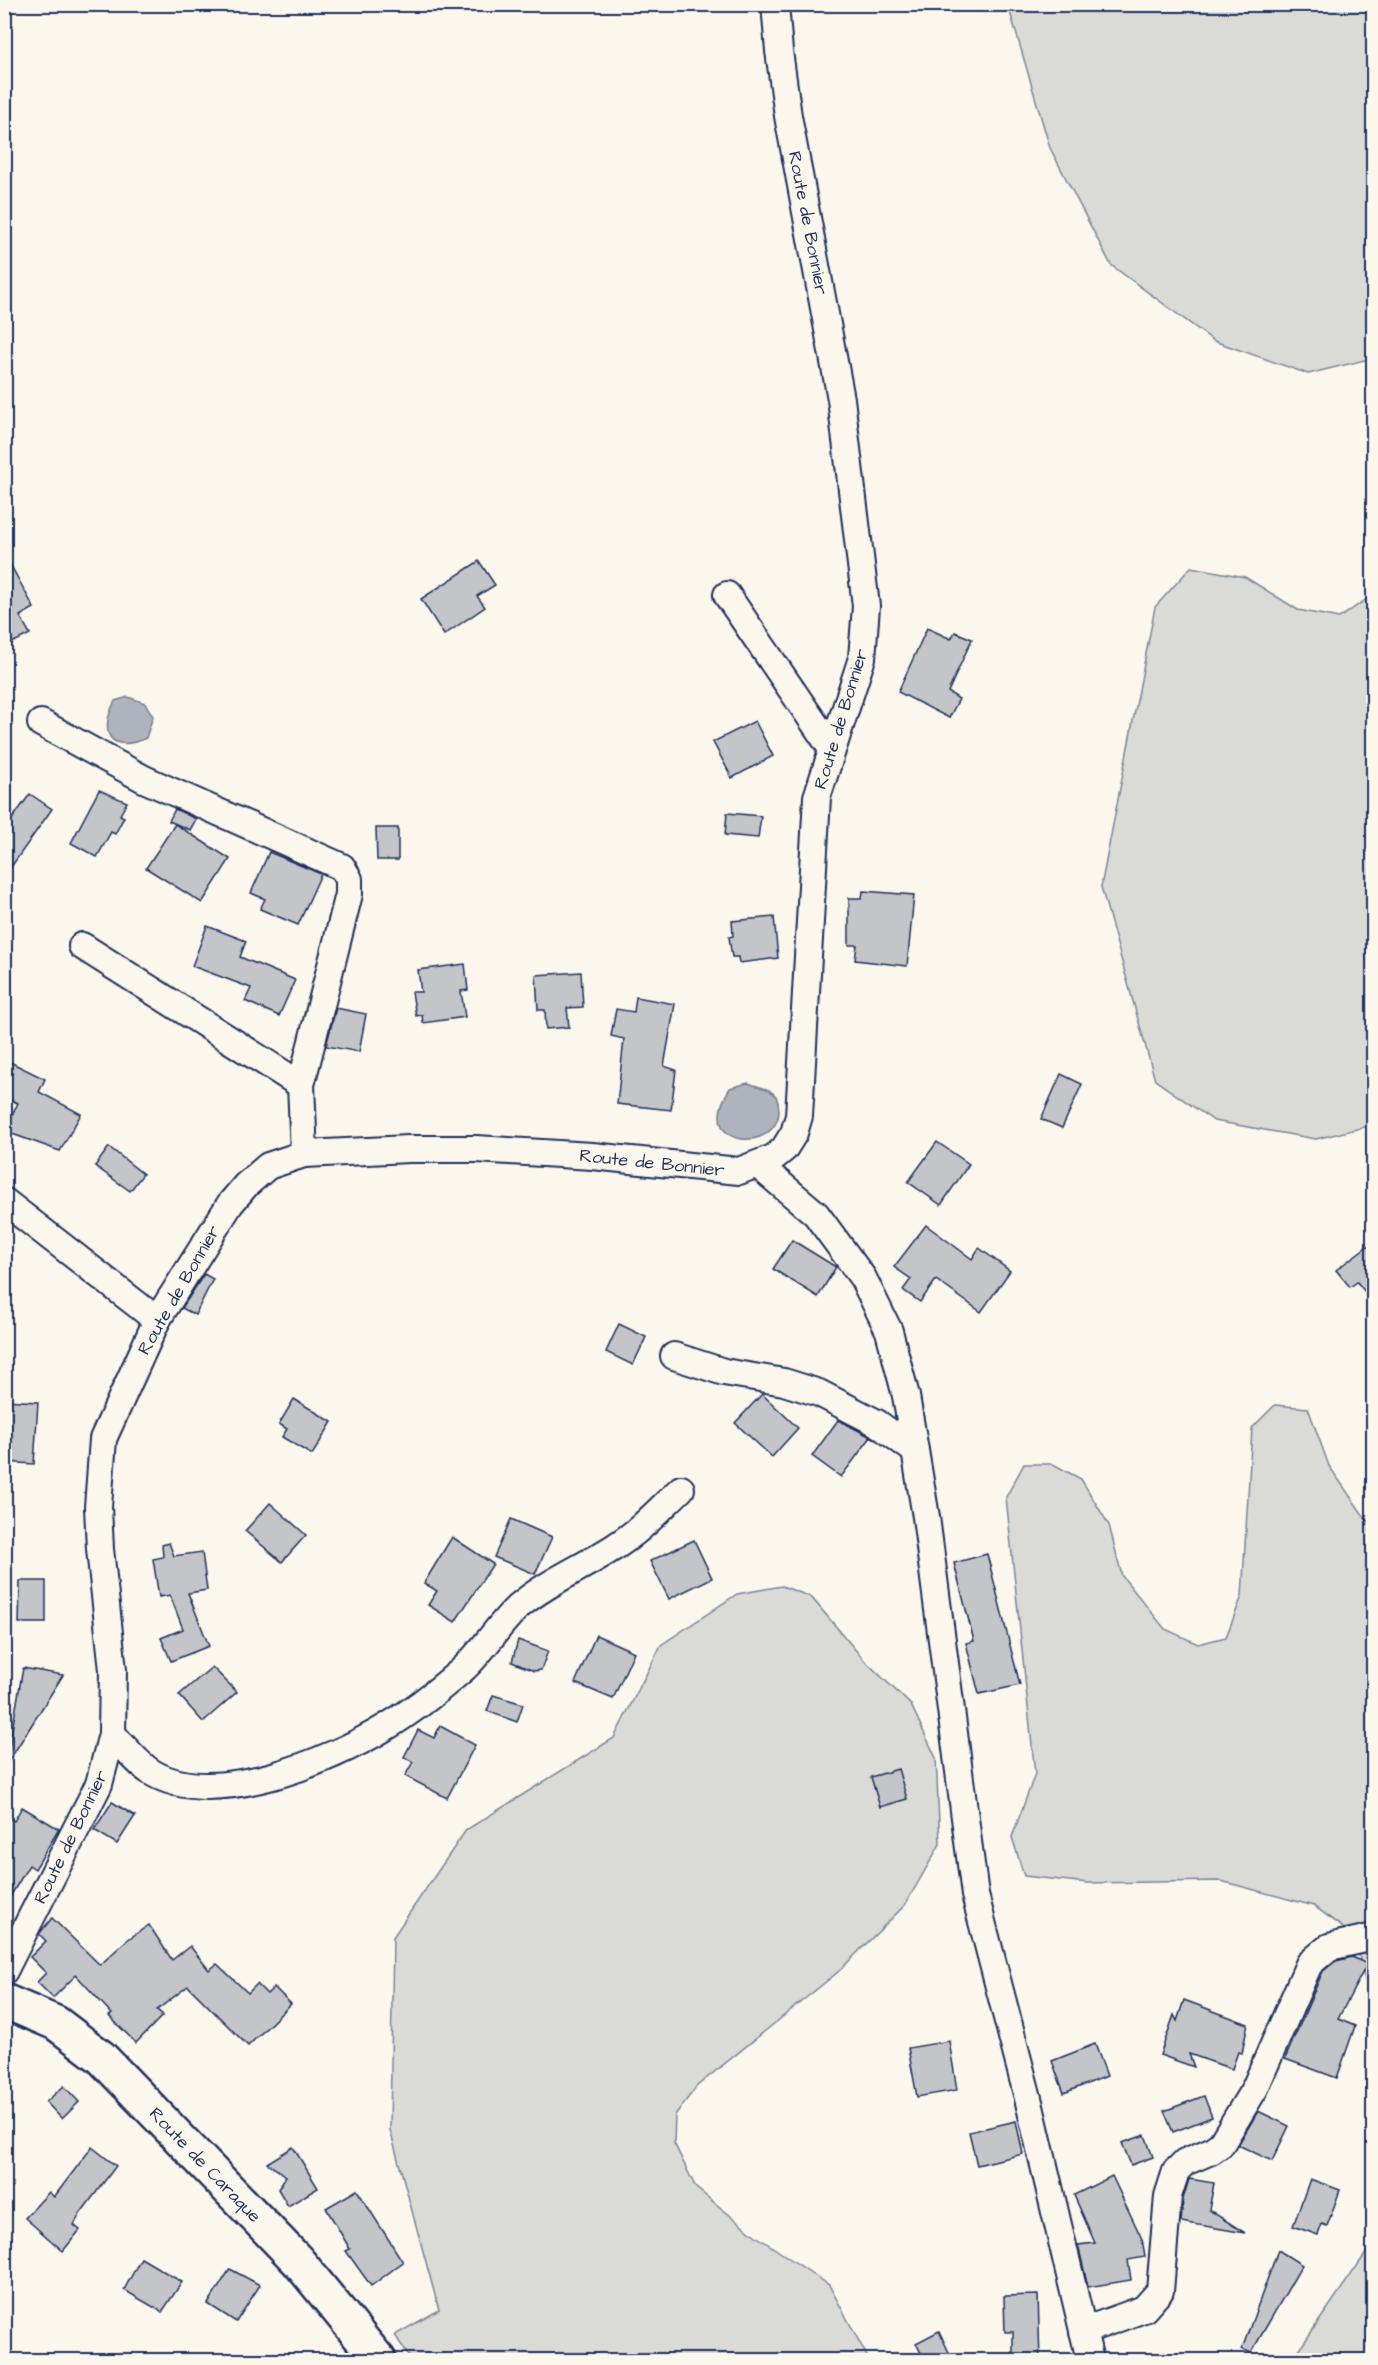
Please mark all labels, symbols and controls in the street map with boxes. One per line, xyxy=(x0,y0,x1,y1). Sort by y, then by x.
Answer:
street label: Route de Bonnier xyxy=(782,149,834,297)
street label: Route de Bonnier xyxy=(808,646,874,792)
street label: Route de Bonnier xyxy=(578,1143,726,1183)
street label: Route de Bonnier xyxy=(132,1221,226,1359)
street label: Route de Bonnier xyxy=(28,1766,114,1908)
street label: Route de Caraque xyxy=(143,2102,267,2228)

